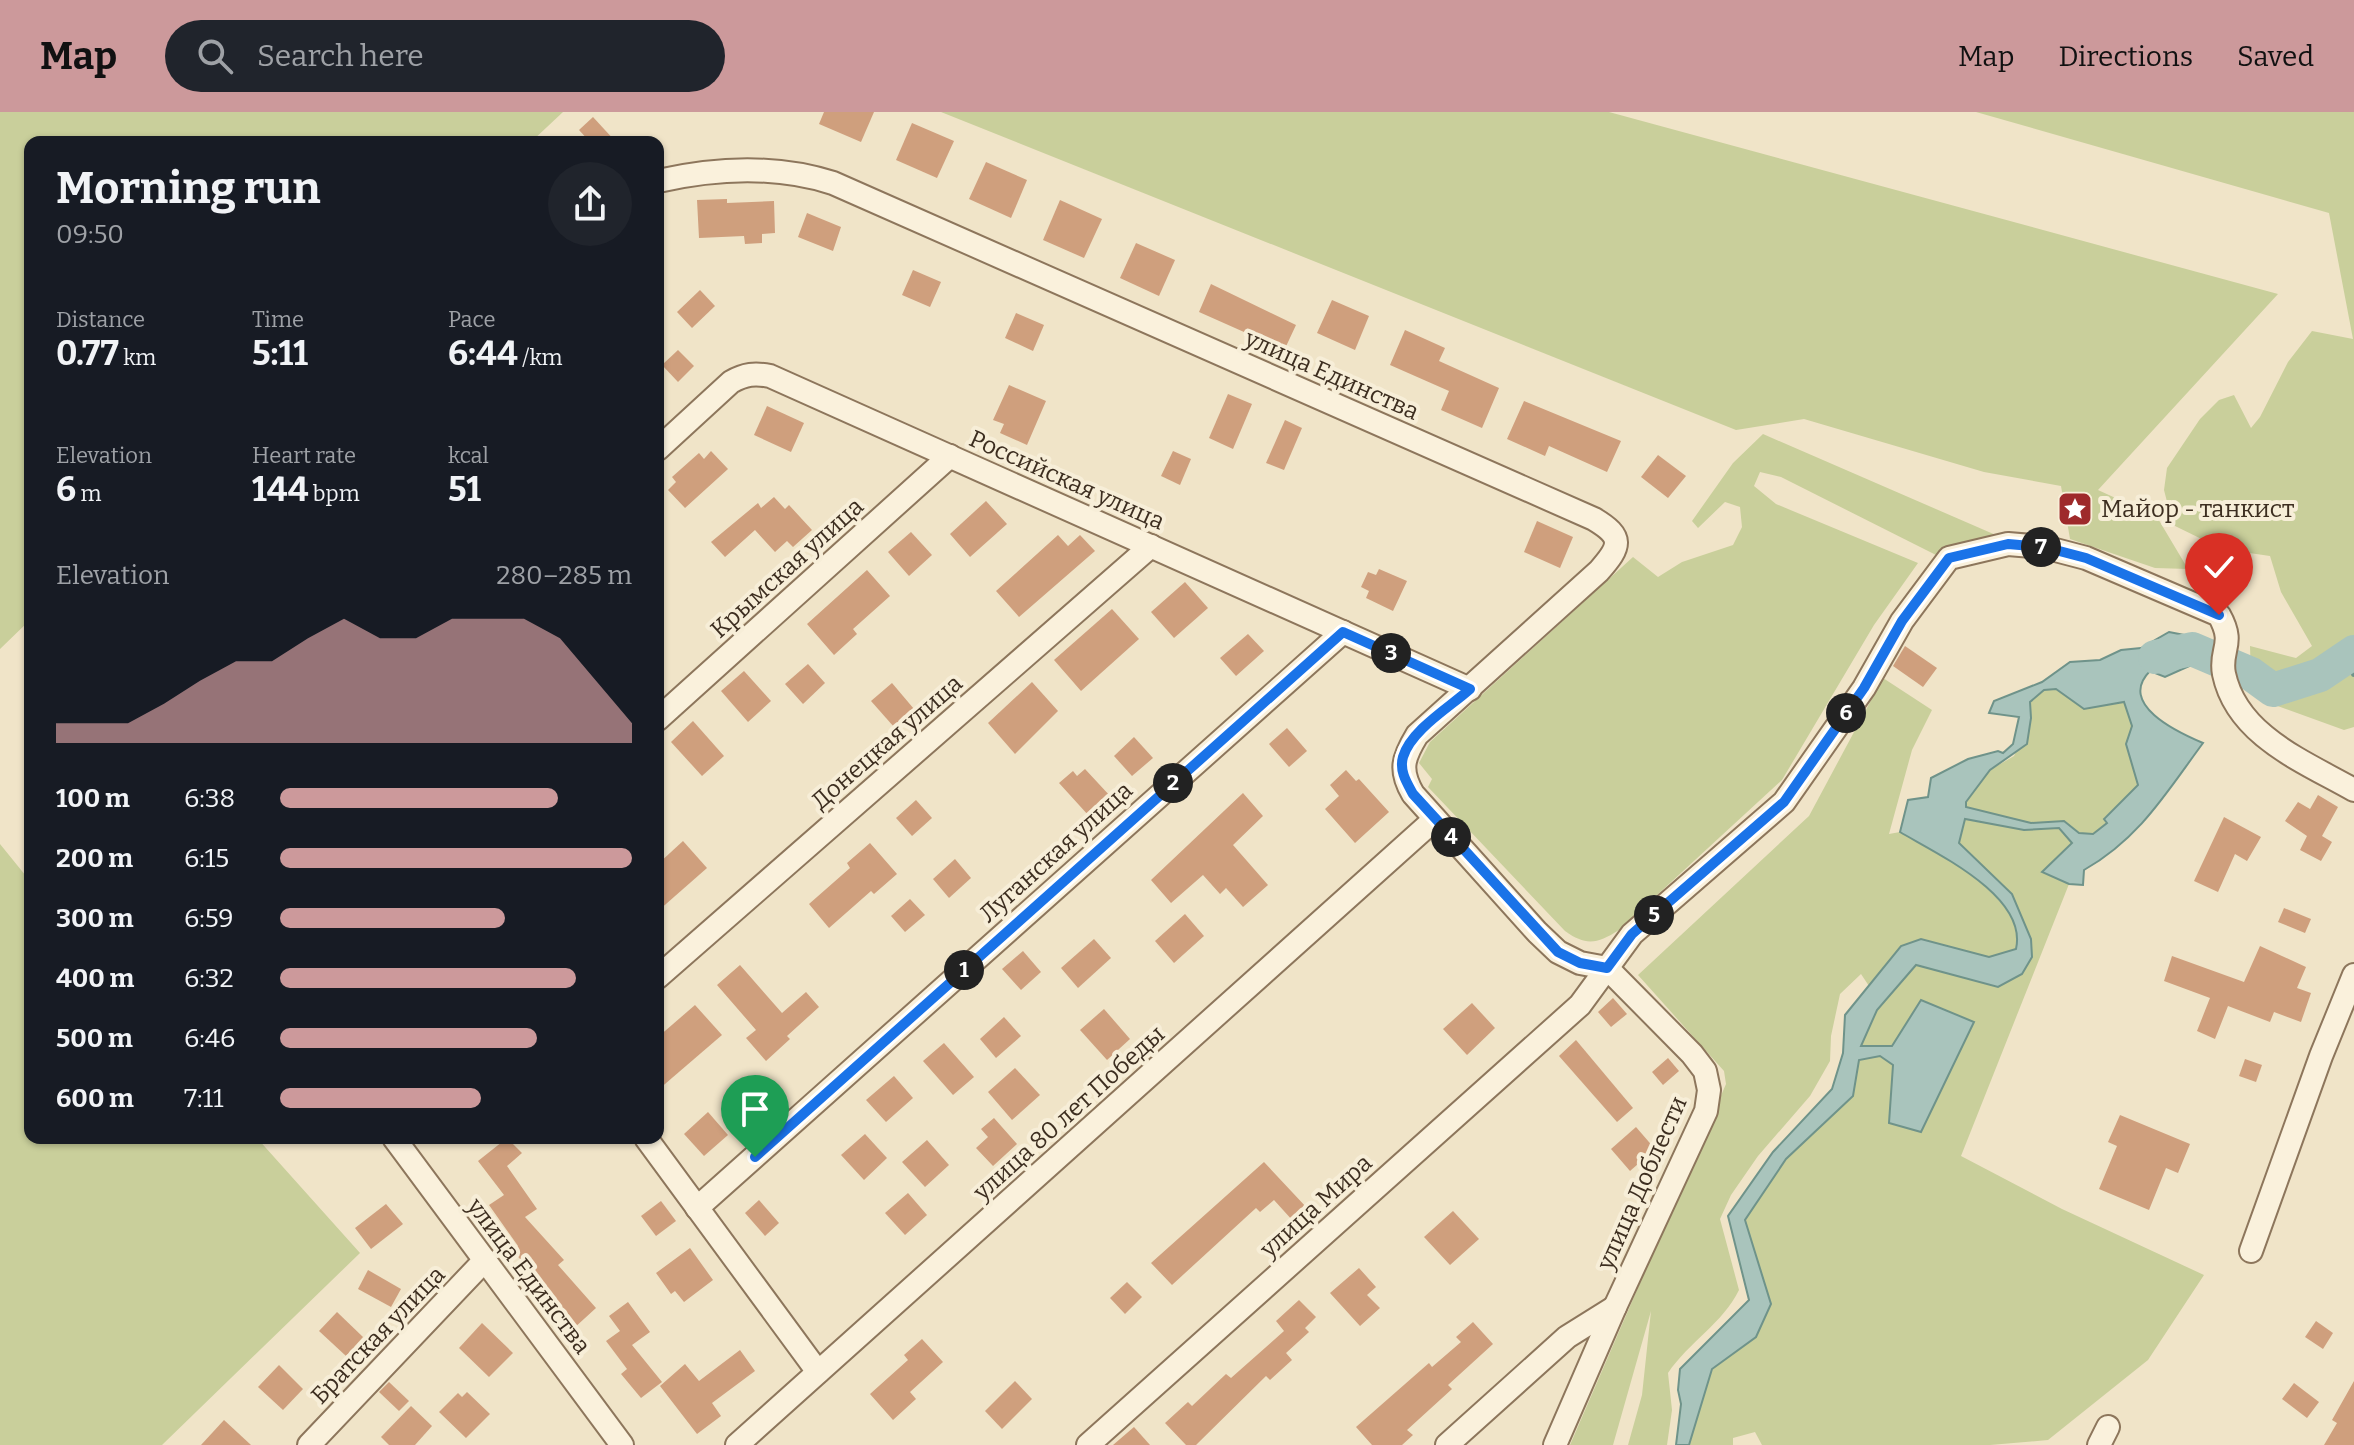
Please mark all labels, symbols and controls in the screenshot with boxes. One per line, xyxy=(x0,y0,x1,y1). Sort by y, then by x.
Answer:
search box xyxy=(165,20,725,92)
text: Map xyxy=(40,33,117,79)
icon: search xyxy=(193,34,237,78)
text: Search here xyxy=(257,38,424,74)
text: Map xyxy=(1958,40,2014,73)
text: Directions xyxy=(2058,40,2193,73)
text: Saved xyxy=(2237,40,2314,73)
text: Morning run xyxy=(56,162,320,215)
button: share xyxy=(548,162,632,246)
text: 09:50 xyxy=(56,219,124,250)
text: Distance xyxy=(56,306,145,333)
text: Time xyxy=(252,306,304,333)
text: Pace xyxy=(448,306,496,333)
street label: улица Единства xyxy=(1240,324,1423,426)
text: 0.77 xyxy=(56,333,119,374)
text: 5:11 xyxy=(252,333,308,374)
text: 6:44 xyxy=(448,333,518,374)
text: km xyxy=(119,344,156,371)
text: /km xyxy=(518,344,563,371)
street label: Российская улица xyxy=(965,424,1169,536)
text: Elevation xyxy=(56,442,152,469)
text: Heart rate xyxy=(252,442,356,469)
text: kcal xyxy=(448,442,489,469)
text: 6 xyxy=(56,469,76,510)
text: 144 xyxy=(252,469,308,510)
text: 51 xyxy=(448,469,481,510)
text: m xyxy=(76,480,102,507)
text: bpm xyxy=(308,480,360,507)
place icon: Майор - танкист xyxy=(2056,490,2094,528)
street label: Крымская улица xyxy=(705,492,869,644)
place label: Майор - танкист xyxy=(2101,495,2294,523)
pin: 7 xyxy=(2021,527,2061,567)
text: 7 xyxy=(2035,533,2047,560)
pin xyxy=(2185,533,2253,615)
icon: check xyxy=(2197,545,2241,589)
text: Elevation xyxy=(56,560,169,591)
text: 280–285 m xyxy=(496,560,632,591)
pin: 3 xyxy=(1371,633,1411,673)
text: 3 xyxy=(1385,639,1397,666)
street label: Донецкая улица xyxy=(806,669,968,815)
pin: 6 xyxy=(1826,693,1866,733)
text: 6 xyxy=(1839,699,1853,726)
pin: 2 xyxy=(1153,763,1193,803)
text: 2 xyxy=(1167,769,1179,796)
street label: Луганская улица xyxy=(974,776,1138,928)
text: 100 m xyxy=(56,783,130,814)
text: 6:38 xyxy=(184,783,235,814)
pin: 4 xyxy=(1431,817,1471,857)
text: 4 xyxy=(1444,823,1458,850)
text: 200 m xyxy=(56,843,133,874)
text: 6:15 xyxy=(184,843,229,874)
pin: 5 xyxy=(1634,895,1674,935)
text: 5 xyxy=(1648,901,1660,928)
text: 300 m xyxy=(56,903,133,934)
text: 6:59 xyxy=(184,903,234,934)
pin: 1 xyxy=(944,950,984,990)
text: 1 xyxy=(959,956,969,983)
text: 400 m xyxy=(56,963,134,994)
text: 6:32 xyxy=(184,963,234,994)
street label: улица 80 лет Победы xyxy=(967,1020,1170,1207)
text: 500 m xyxy=(56,1023,133,1054)
text: 6:46 xyxy=(184,1023,235,1054)
pin xyxy=(721,1075,789,1157)
text: 600 m xyxy=(56,1083,134,1114)
text: 7:11 xyxy=(184,1083,224,1114)
icon: arrive xyxy=(733,1087,777,1131)
street label: улица Доблести xyxy=(1591,1092,1693,1275)
street label: улица Мира xyxy=(1254,1149,1377,1264)
street label: улица Единства xyxy=(461,1192,597,1359)
street label: Братская улица xyxy=(305,1260,451,1410)

